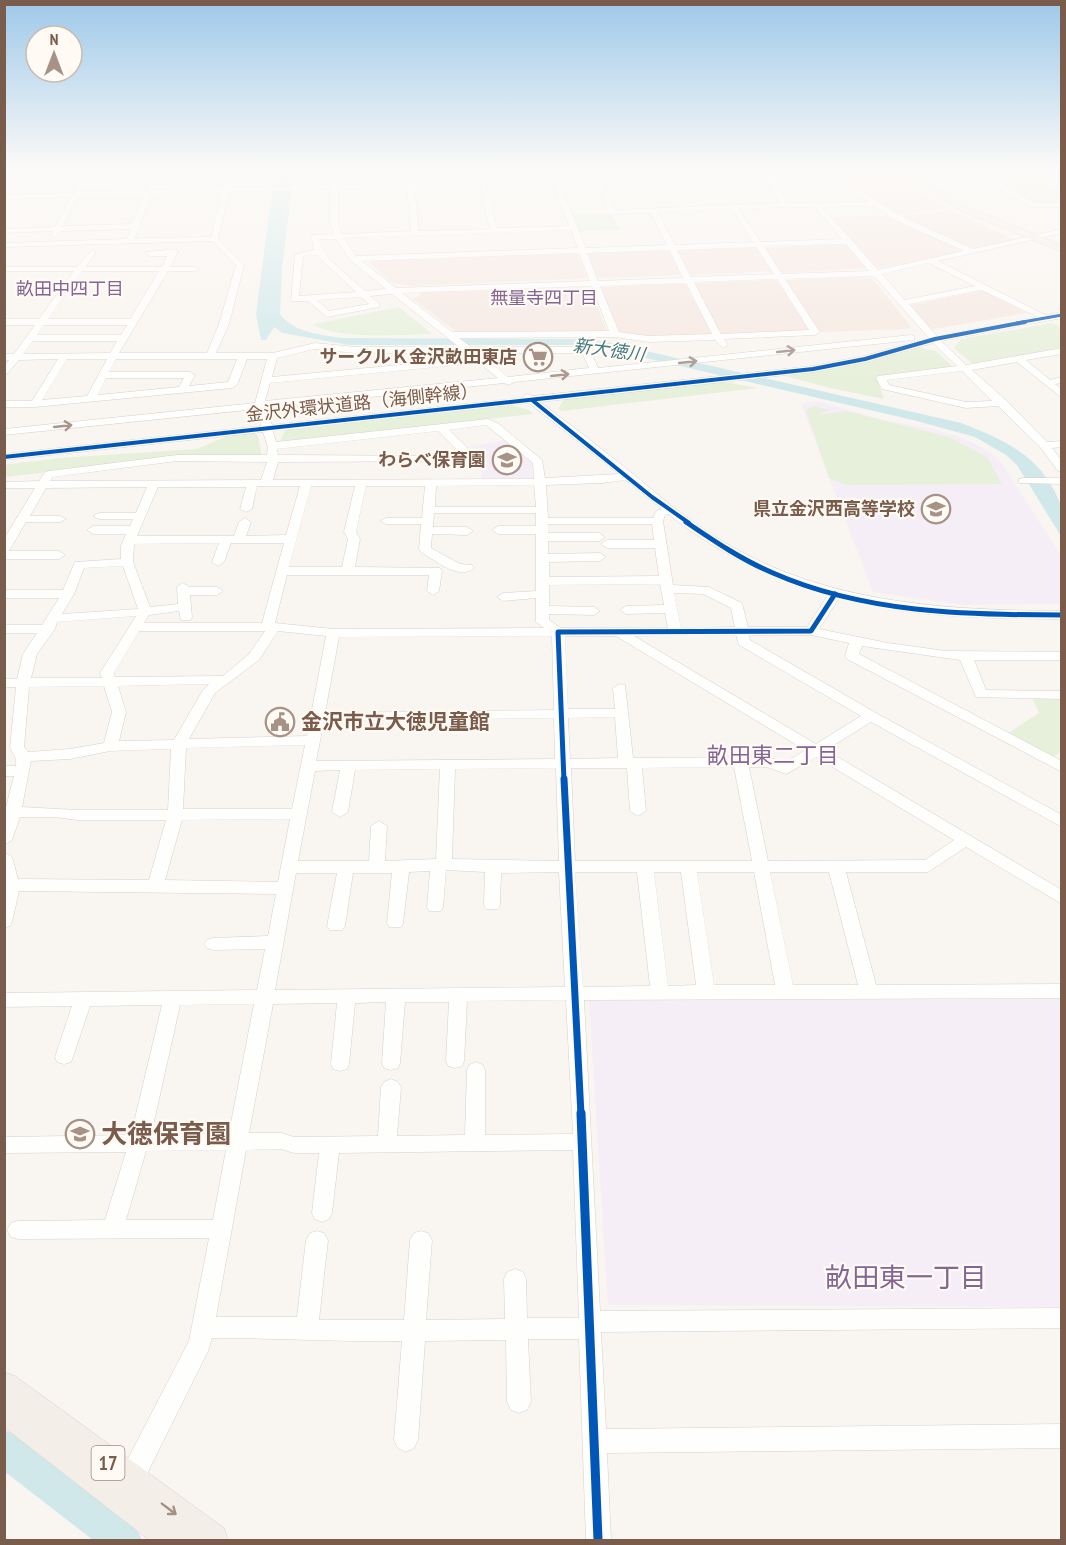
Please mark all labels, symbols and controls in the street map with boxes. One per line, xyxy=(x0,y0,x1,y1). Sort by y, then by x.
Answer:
north arrow xyxy=(24,24,84,84)
text: N xyxy=(50,29,58,49)
district label: 畝田中四丁目 xyxy=(16,277,124,300)
district label: 無量寺四丁目 xyxy=(490,286,598,309)
water label: 新大徳川 xyxy=(572,333,648,366)
supermarket icon: サークルＫ金沢畝田東店 xyxy=(522,341,554,373)
place label: サークルＫ金沢畝田東店 xyxy=(320,345,517,368)
one-way arrow xyxy=(776,345,795,356)
one-way arrow xyxy=(678,356,698,367)
one-way arrow xyxy=(549,369,569,380)
street label: 金沢外環状道路（海側幹線） xyxy=(244,379,480,426)
one-way arrow xyxy=(52,420,72,431)
school or university icon: わらべ保育園 xyxy=(491,444,523,476)
place label: わらべ保育園 xyxy=(378,448,486,471)
school or university icon: 県立金沢西高等学校 xyxy=(920,493,952,525)
place label: 県立金沢西高等学校 xyxy=(753,497,915,520)
public building icon: 金沢市立大徳児童館 xyxy=(264,706,296,738)
place label: 金沢市立大徳児童館 xyxy=(301,708,490,735)
district label: 畝田東二丁目 xyxy=(707,741,839,769)
place label: 大徳保育園 xyxy=(101,1117,231,1150)
school or university icon: 大徳保育園 xyxy=(64,1118,96,1150)
district label: 畝田東一丁目 xyxy=(825,1260,987,1294)
road number: 17 xyxy=(92,1446,124,1480)
one-way arrow xyxy=(161,1502,177,1515)

